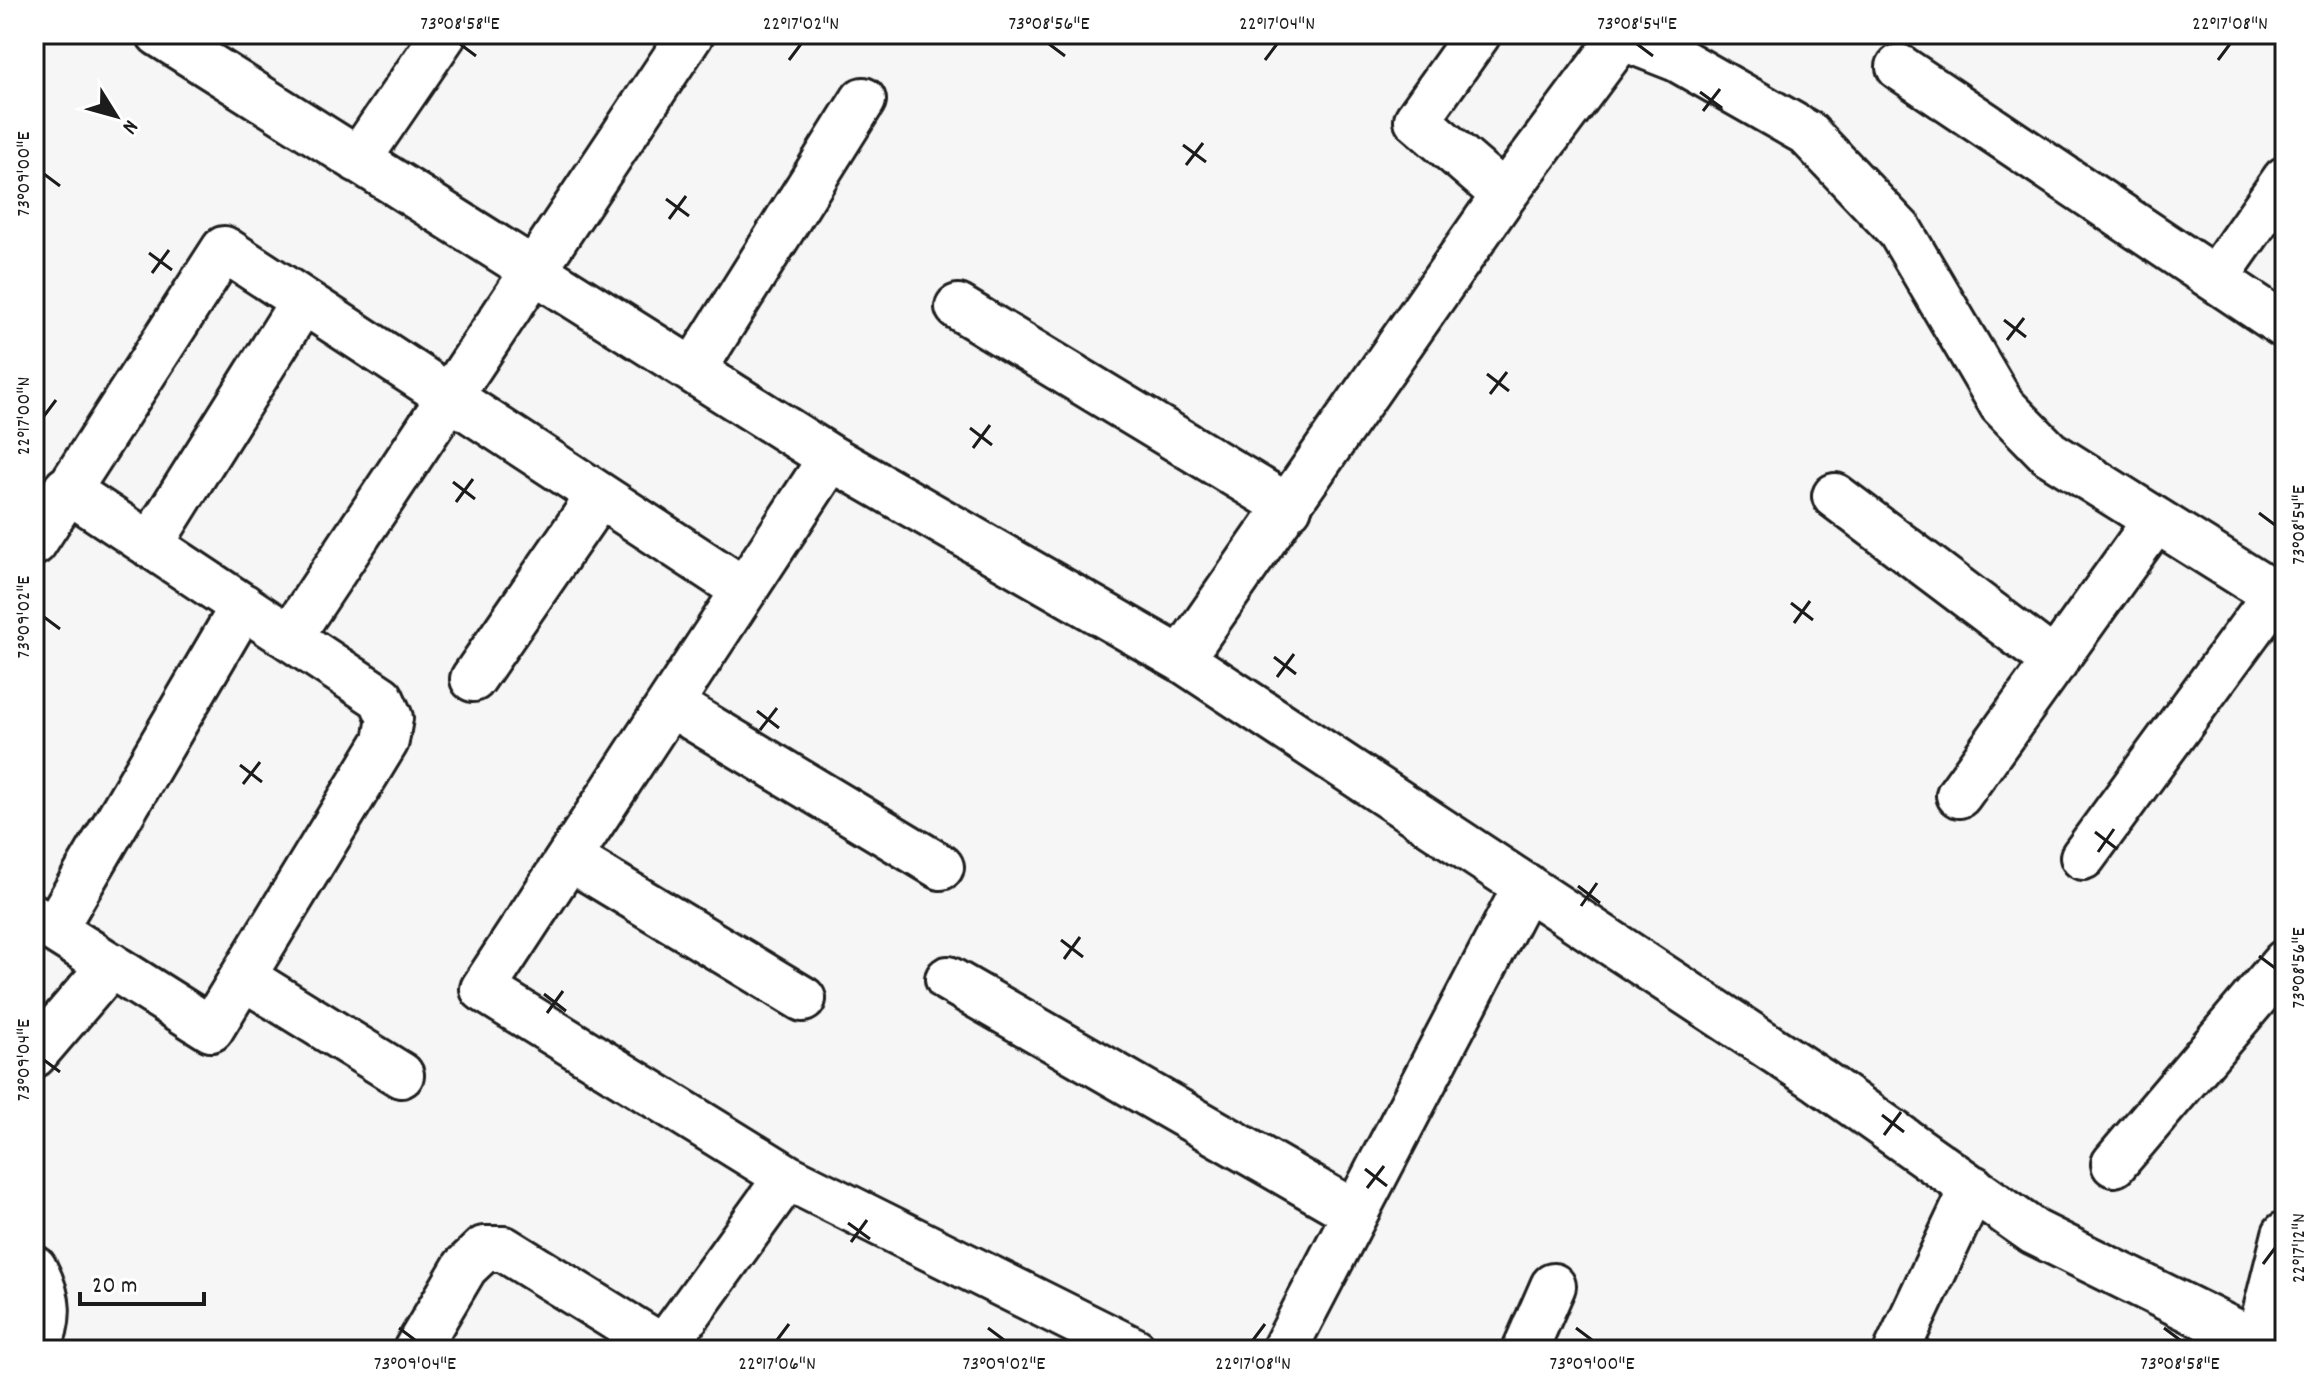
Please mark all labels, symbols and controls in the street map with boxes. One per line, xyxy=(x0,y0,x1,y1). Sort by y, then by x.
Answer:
text: 73°08'58"E xyxy=(420,11,500,39)
text: 22°17'02"N xyxy=(763,11,839,39)
text: 73°08'56"E xyxy=(1008,11,1090,39)
text: 22°17'04"N xyxy=(1239,11,1315,39)
text: 73°08'54"E xyxy=(1597,11,1677,39)
text: 22°17'08"N xyxy=(2192,11,2268,39)
north arrow xyxy=(76,76,156,156)
text: N xyxy=(113,112,145,140)
text: 73°09'00"E xyxy=(11,132,39,216)
text: 22°17'00"N xyxy=(11,377,39,455)
text: 73°08'54"E xyxy=(2286,485,2314,565)
text: 73°09'02"E xyxy=(11,576,39,658)
text: 73°08'56"E xyxy=(2286,927,2314,1009)
text: 73°09'04"E xyxy=(11,1019,39,1101)
text: 22°17'12"N xyxy=(2286,1213,2314,1283)
scale bar xyxy=(80,1256,204,1306)
text: 20 m xyxy=(92,1270,138,1304)
text: 73°09'04"E xyxy=(374,1351,456,1379)
text: 22°17'06"N xyxy=(738,1351,816,1379)
text: 73°09'02"E xyxy=(963,1351,1045,1379)
text: 22°17'08"N xyxy=(1215,1351,1291,1379)
text: 73°09'00"E xyxy=(1550,1351,1634,1379)
text: 73°08'58"E xyxy=(2140,1351,2220,1379)

